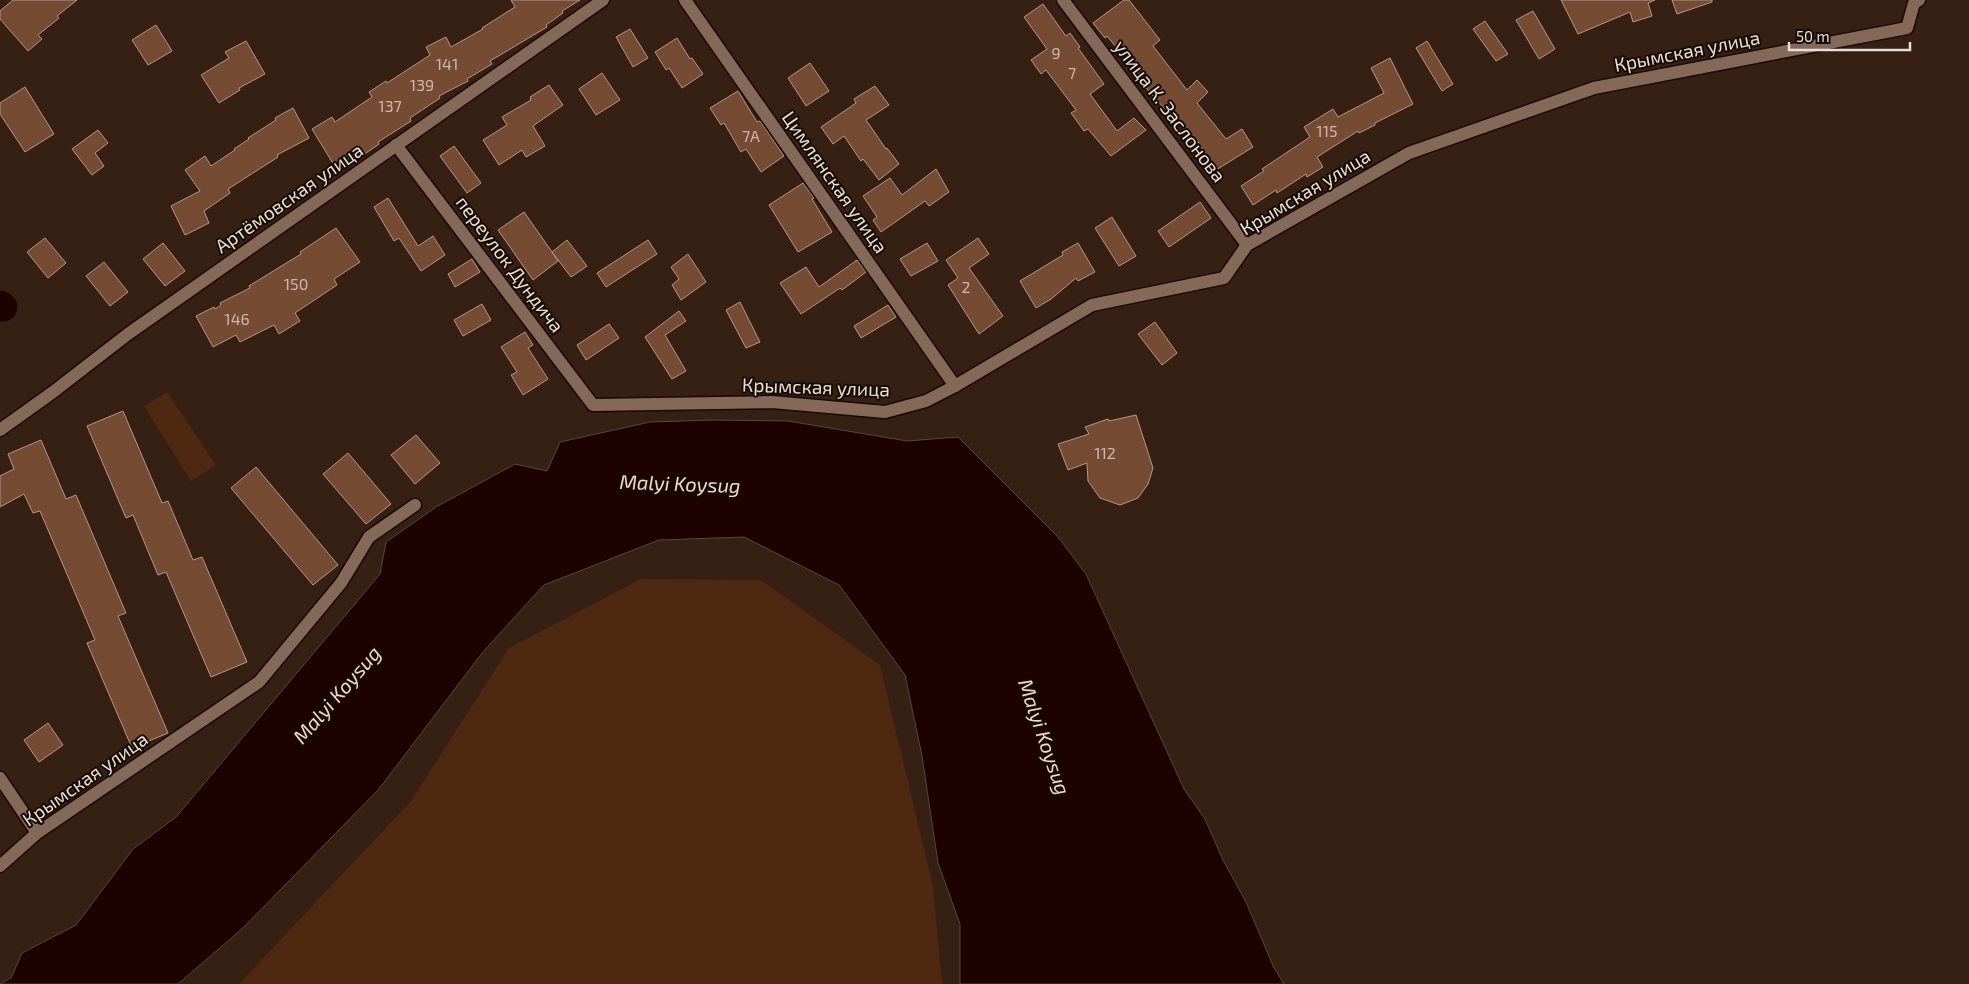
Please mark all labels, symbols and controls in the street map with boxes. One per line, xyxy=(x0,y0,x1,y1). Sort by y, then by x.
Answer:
scale bar xyxy=(1789,20,1910,52)
street label: Крымская улица xyxy=(1612,25,1762,77)
text: 50 m xyxy=(1796,27,1830,45)
street label: улица К. Заслонова xyxy=(1109,35,1231,187)
house number: 9 xyxy=(1051,43,1061,62)
house number: 141 xyxy=(436,54,458,73)
house number: 7 xyxy=(1068,63,1076,82)
house number: 139 xyxy=(410,75,434,94)
house number: 137 xyxy=(378,96,402,115)
street label: Цимлянская улица xyxy=(777,106,893,258)
house number: 115 xyxy=(1316,121,1338,140)
house number: 7А xyxy=(742,126,760,145)
street label: Артёмовская улица xyxy=(210,138,368,258)
street label: Крымская улица xyxy=(1235,144,1375,240)
street label: переулок Дундича xyxy=(451,191,569,337)
house number: 150 xyxy=(284,274,308,293)
house number: 2 xyxy=(962,277,971,296)
house number: 146 xyxy=(224,309,250,328)
street label: Крымская улица xyxy=(742,372,890,402)
house number: 112 xyxy=(1094,443,1116,462)
water label: Malyi Koysug xyxy=(619,469,741,498)
water label: Malyi Koysug xyxy=(287,641,386,749)
water label: Malyi Koysug xyxy=(1013,676,1076,798)
street label: Крымская улица xyxy=(18,727,152,831)

